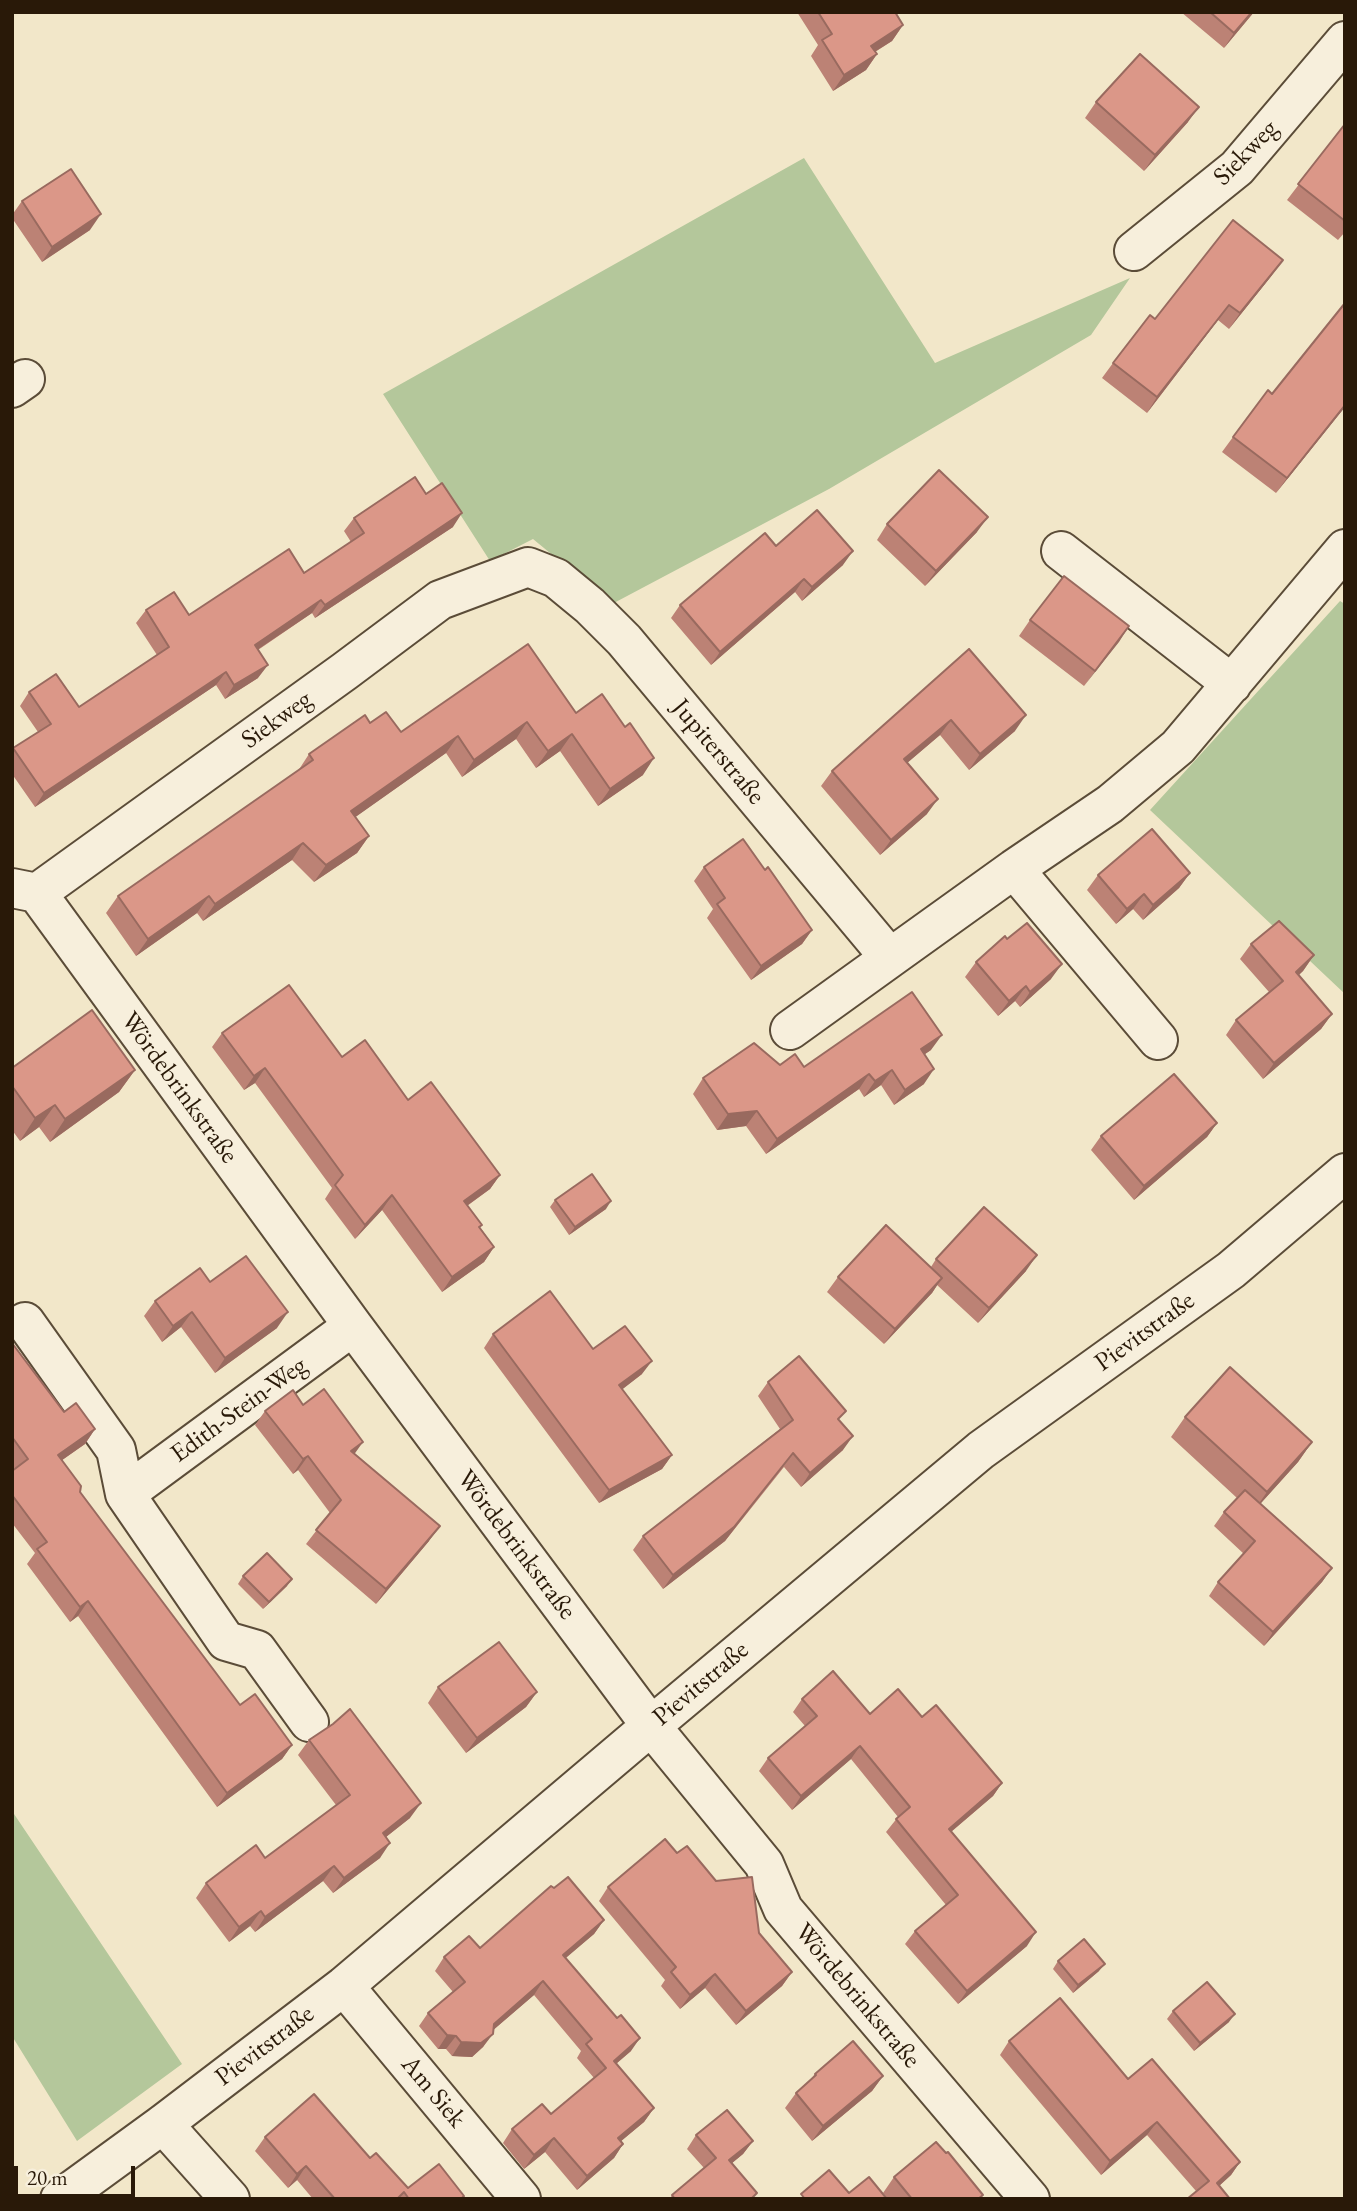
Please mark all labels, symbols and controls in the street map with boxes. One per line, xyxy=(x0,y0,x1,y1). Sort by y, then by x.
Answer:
street label: Siekweg xyxy=(1207,114,1285,192)
street label: Siekweg xyxy=(236,684,318,756)
street label: Jupiterstraße xyxy=(665,693,771,811)
street label: Wördebrinkstraße xyxy=(114,1006,244,1170)
street label: Pievitstraße xyxy=(1089,1285,1201,1379)
street label: Edith-Stein-Weg xyxy=(165,1350,313,1470)
street label: Wördebrinkstraße xyxy=(450,1464,582,1626)
street label: Pievitstraße xyxy=(647,1635,755,1733)
street label: Wördebrinkstraße xyxy=(787,1917,927,2075)
street label: Pievitstraße xyxy=(209,1999,321,2093)
street label: Am Siek xyxy=(394,2050,472,2134)
scale bar xyxy=(18,2152,138,2196)
text: 20 m xyxy=(27,2164,68,2191)

